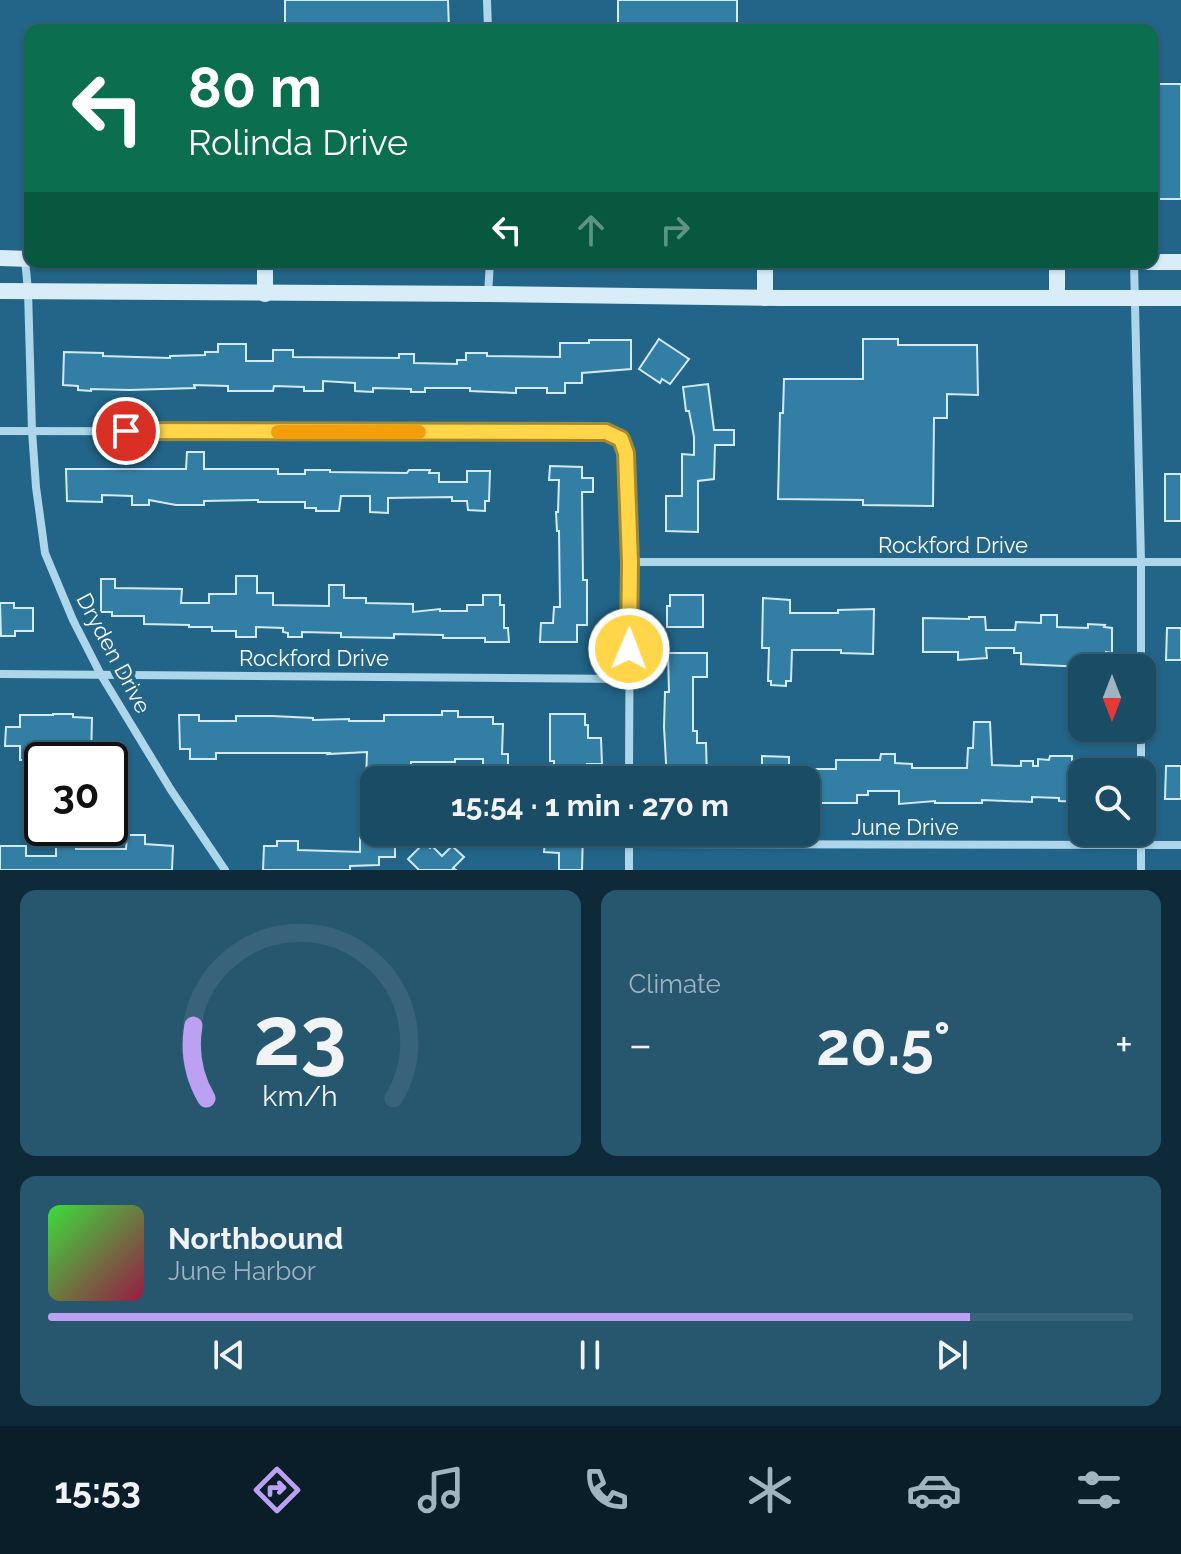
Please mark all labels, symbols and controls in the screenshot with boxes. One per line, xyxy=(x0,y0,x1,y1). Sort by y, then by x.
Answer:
text: 80 m xyxy=(188,54,322,120)
icon: left xyxy=(56,56,160,160)
text: Rolinda Drive xyxy=(188,121,408,163)
icon: left xyxy=(485,208,529,252)
icon: ahead xyxy=(569,208,613,252)
icon: right xyxy=(653,208,697,252)
pin xyxy=(92,397,160,465)
icon: arrive xyxy=(104,409,148,453)
street label: Rockford Drive xyxy=(878,532,1028,558)
street label: Dryden Drive xyxy=(71,588,157,718)
position arrow xyxy=(587,607,671,691)
street label: Rockford Drive xyxy=(239,645,389,671)
north arrow xyxy=(1068,654,1156,742)
map controls xyxy=(1068,654,1156,846)
speed limit sign: 30 xyxy=(24,742,128,846)
button: search xyxy=(1068,758,1156,846)
text: 15:54 · 1 min · 270 m xyxy=(451,788,729,823)
street label: June Drive xyxy=(851,814,959,840)
text: Climate xyxy=(629,969,721,999)
text: 23 xyxy=(254,987,347,1084)
text: 20.5° xyxy=(816,1009,951,1079)
text: − xyxy=(629,1019,652,1070)
text: + xyxy=(1115,1019,1133,1070)
text: km/h xyxy=(263,1079,338,1113)
text: Northbound xyxy=(168,1221,343,1256)
text: June Harbor xyxy=(168,1256,316,1286)
icon: previous xyxy=(207,1333,251,1377)
icon: pause xyxy=(568,1333,612,1377)
icon: next xyxy=(930,1333,974,1377)
icon: directions xyxy=(249,1462,305,1518)
icon: music xyxy=(413,1462,469,1518)
icon: phone xyxy=(578,1462,634,1518)
icon: climate xyxy=(742,1462,798,1518)
icon: car xyxy=(906,1462,962,1518)
icon: filters xyxy=(1071,1462,1127,1518)
text: 15:53 xyxy=(54,1469,141,1511)

